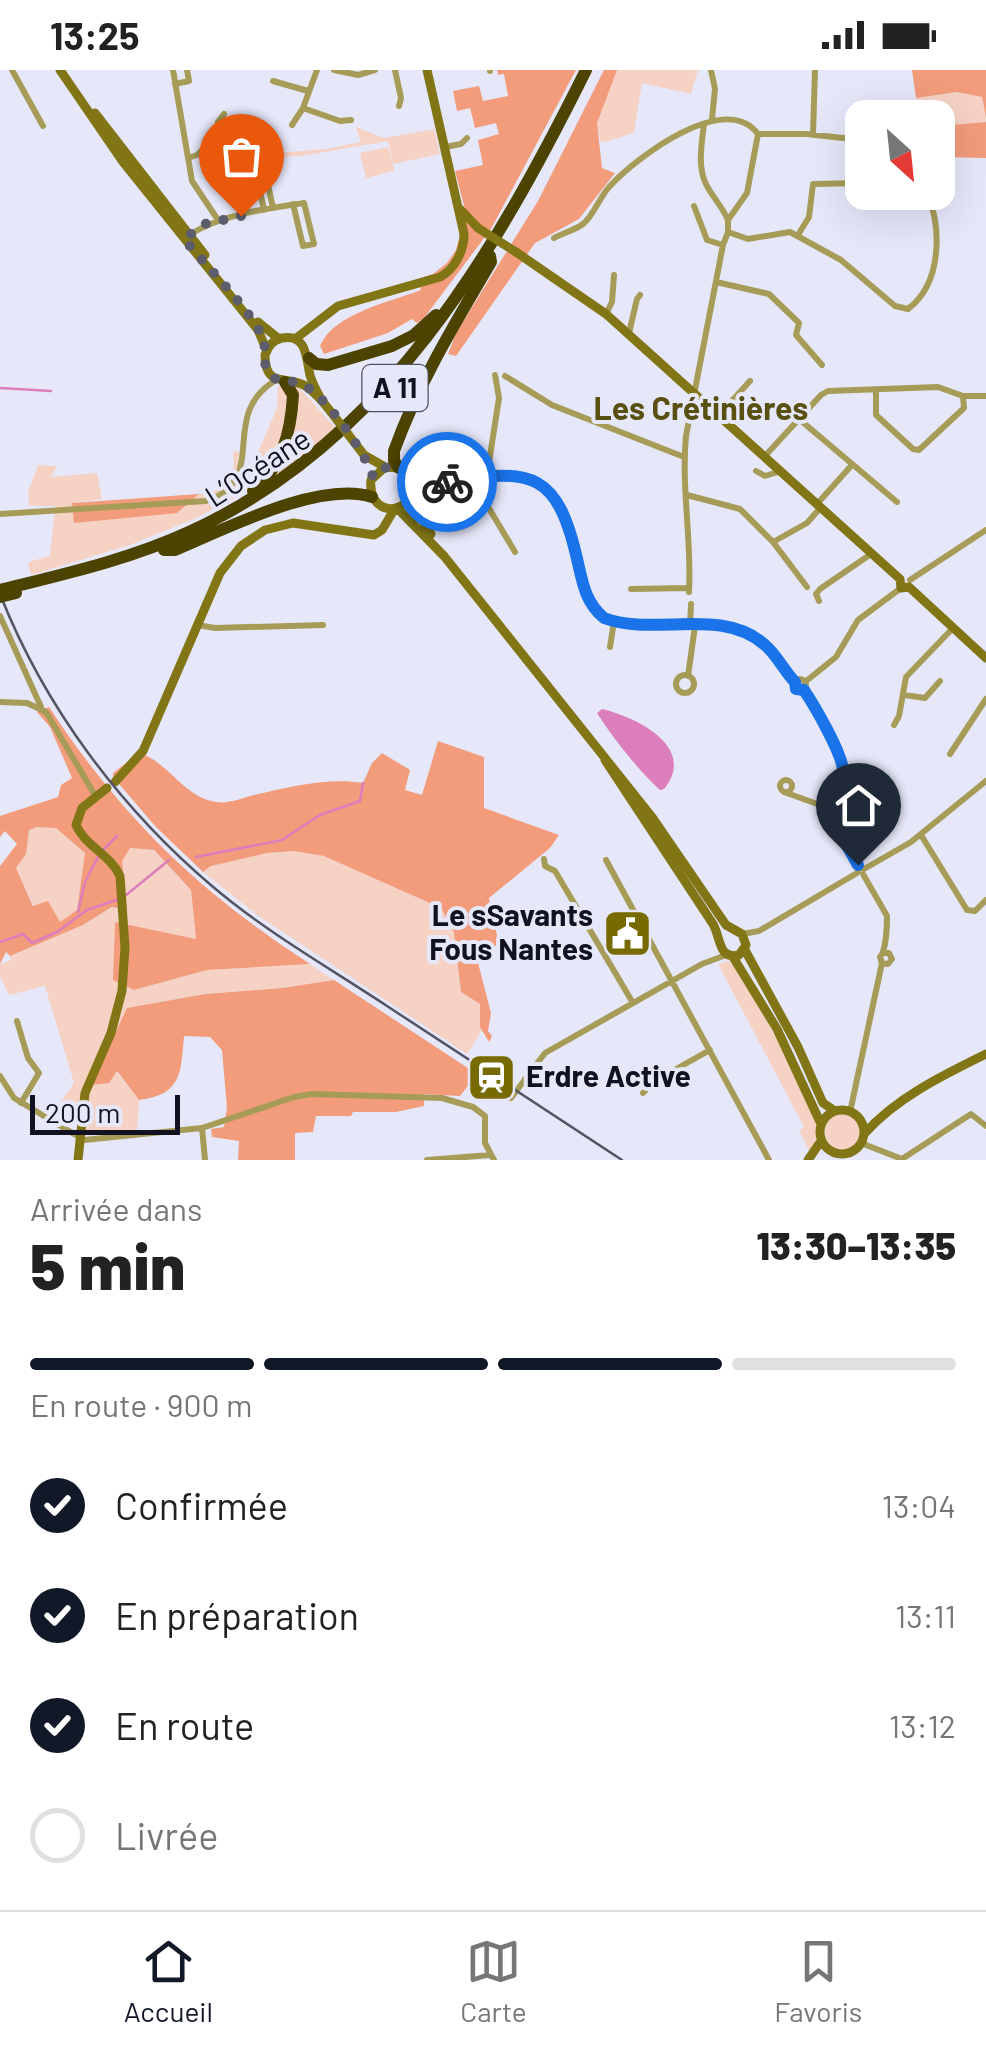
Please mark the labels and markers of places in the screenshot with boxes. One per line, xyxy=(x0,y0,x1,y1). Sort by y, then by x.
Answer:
pin xyxy=(199,114,284,217)
pin xyxy=(816,763,901,866)
place label: Le sSavants Fous Nantes xyxy=(429,896,593,966)
public building icon: Le sSavants Fous Nantes xyxy=(602,907,654,959)
station icon: Erdre Active xyxy=(465,1051,517,1103)
place label: Erdre Active xyxy=(526,1057,691,1093)

